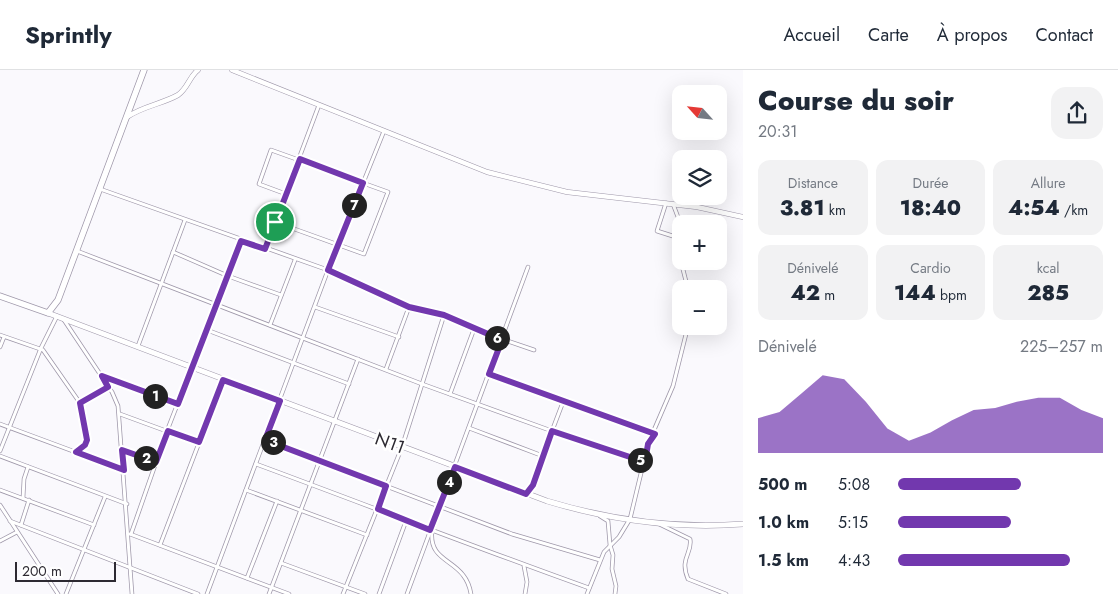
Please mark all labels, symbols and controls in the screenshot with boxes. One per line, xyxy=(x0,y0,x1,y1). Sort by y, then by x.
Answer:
text: Sprintly xyxy=(25,17,112,52)
text: Accueil xyxy=(783,22,840,48)
text: Carte xyxy=(868,22,909,48)
text: À propos xyxy=(937,22,1007,48)
text: Contact xyxy=(1035,22,1093,48)
text: Course du soir xyxy=(758,80,954,121)
north arrow xyxy=(672,85,728,140)
map controls xyxy=(672,85,727,335)
button: share xyxy=(1051,87,1103,139)
text: 20:31 xyxy=(758,120,797,143)
button: layers xyxy=(672,150,727,205)
text: Distance xyxy=(788,173,838,193)
text: Durée xyxy=(913,173,948,193)
text: Allure xyxy=(1031,173,1066,193)
pin: 7 xyxy=(342,192,366,218)
text: 3.81 xyxy=(780,193,825,223)
text: 18:40 xyxy=(900,193,961,223)
text: 4:54 xyxy=(1008,193,1060,223)
text: 7 xyxy=(350,195,359,215)
text: km xyxy=(825,200,846,220)
text: /km xyxy=(1060,200,1088,220)
pin xyxy=(254,201,296,243)
icon: arrive xyxy=(261,208,289,236)
button: + xyxy=(672,215,727,270)
text: Dénivelé xyxy=(787,258,838,278)
text: Cardio xyxy=(910,258,951,278)
text: kcal xyxy=(1037,258,1059,278)
text: 42 xyxy=(790,278,820,308)
text: 144 xyxy=(894,278,936,308)
text: 285 xyxy=(1027,278,1069,308)
button: − xyxy=(672,280,727,335)
text: m xyxy=(820,285,835,305)
text: bpm xyxy=(936,285,967,305)
pin: 6 xyxy=(484,326,510,350)
text: 6 xyxy=(493,328,502,348)
text: Dénivelé xyxy=(758,335,817,358)
text: 225–257 m xyxy=(1020,335,1103,358)
pin: 1 xyxy=(142,384,168,408)
text: 1 xyxy=(152,386,159,406)
street label: N11 xyxy=(371,426,409,460)
pin: 3 xyxy=(260,430,286,454)
text: 3 xyxy=(269,432,278,452)
pin: 2 xyxy=(134,446,158,470)
text: 2 xyxy=(142,448,151,468)
pin: 5 xyxy=(628,448,652,472)
text: 5 xyxy=(636,450,645,470)
pin: 4 xyxy=(436,470,462,494)
text: 4 xyxy=(445,472,454,492)
text: 500 m xyxy=(758,473,807,496)
text: 5:08 xyxy=(838,473,870,496)
text: 1.0 km xyxy=(758,511,809,534)
text: 5:15 xyxy=(838,511,868,534)
text: 1.5 km xyxy=(758,549,809,572)
text: 4:43 xyxy=(838,549,870,572)
scale bar xyxy=(15,559,116,582)
text: 200 m xyxy=(22,561,62,581)

